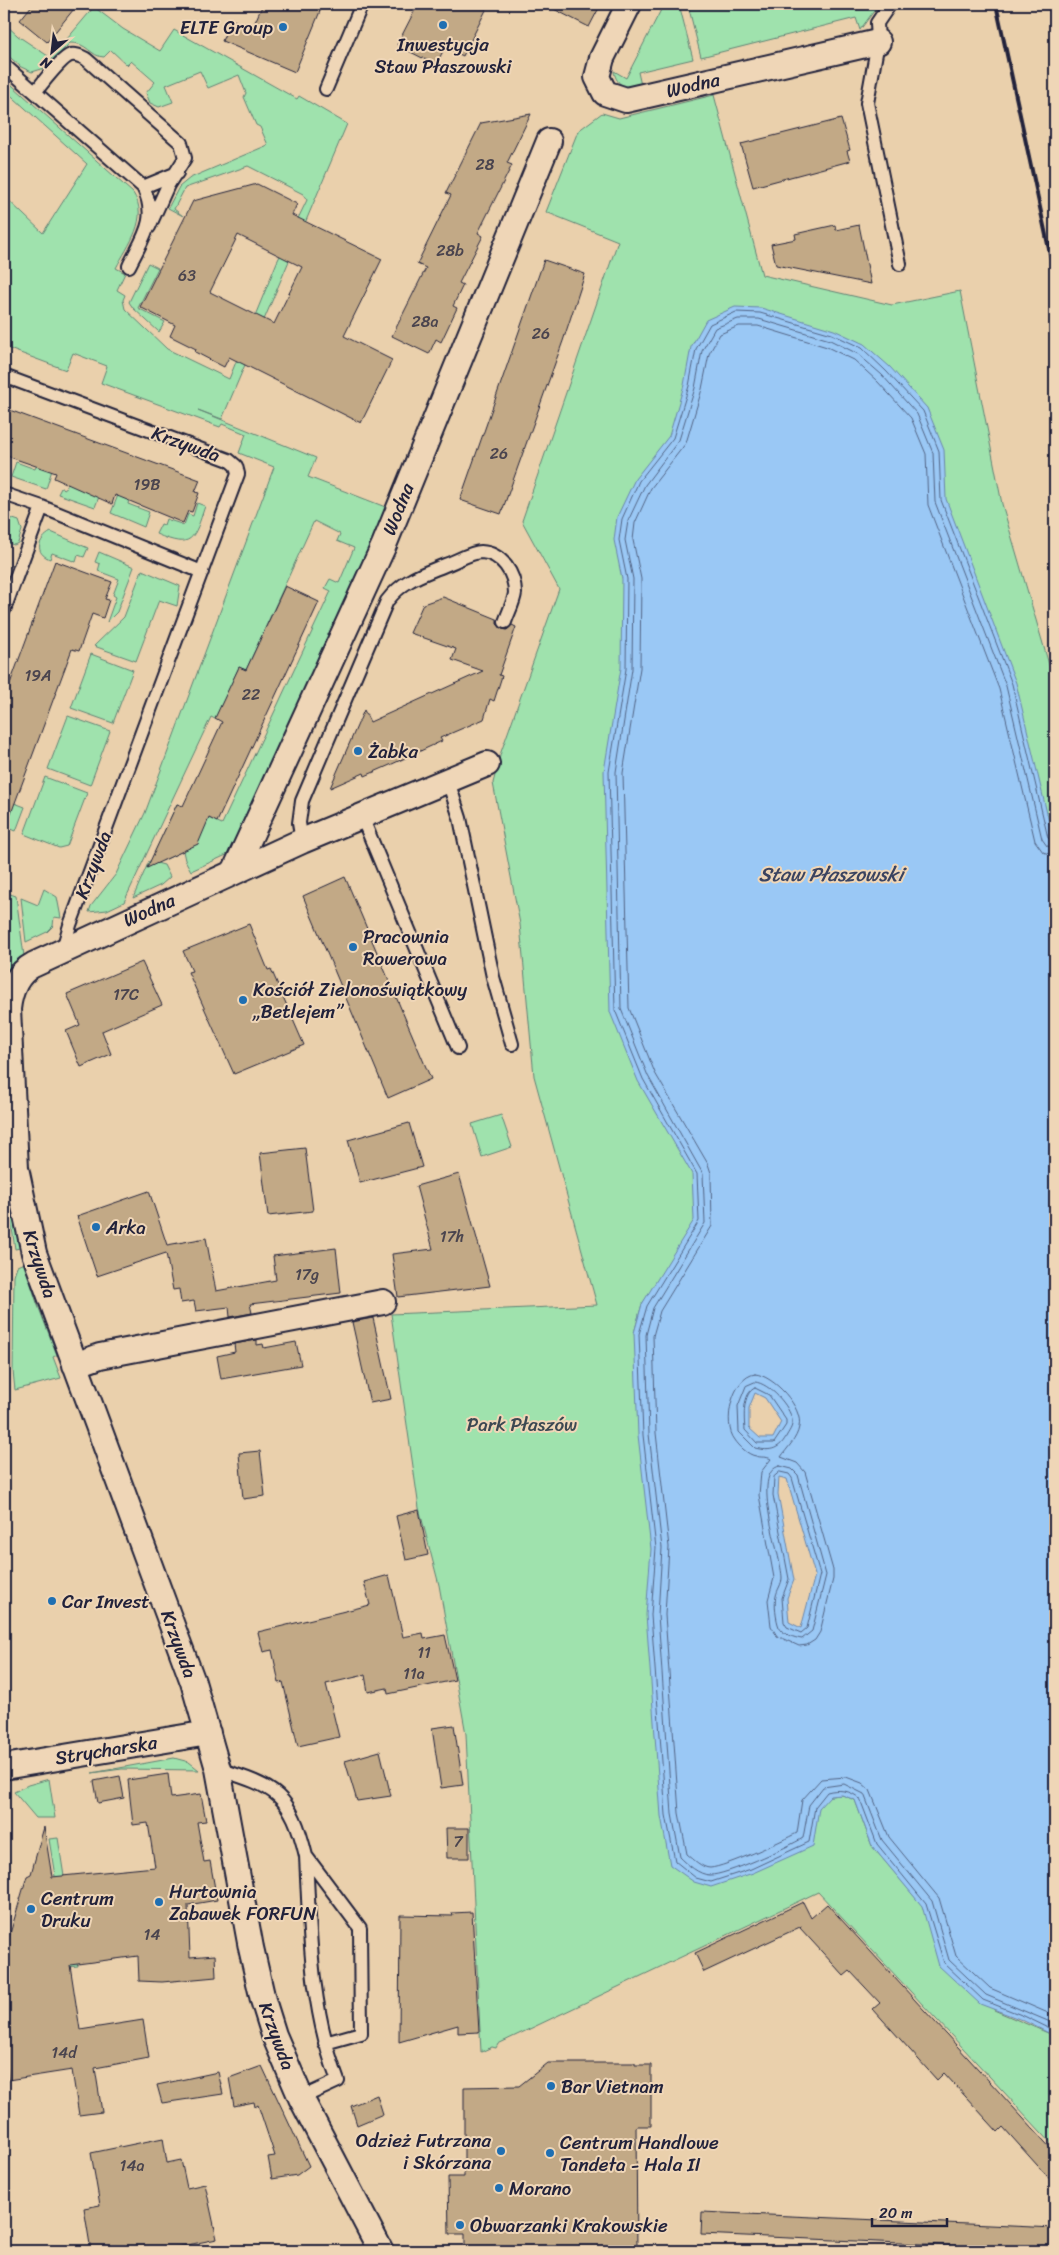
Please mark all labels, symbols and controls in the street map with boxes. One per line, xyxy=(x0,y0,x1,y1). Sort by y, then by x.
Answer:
place label: ELTE Group xyxy=(180,11,273,44)
marker: Inwestycja Staw Płaszowski xyxy=(437,19,449,31)
marker: ELTE Group xyxy=(277,21,289,33)
north arrow xyxy=(28,28,78,78)
place label: Inwestycja Staw Płaszowski xyxy=(374,28,512,83)
text: N xyxy=(36,50,57,77)
street label: Wodna xyxy=(663,63,724,107)
house number: 28 xyxy=(476,150,495,179)
house number: 28b xyxy=(436,236,464,265)
house number: 63 xyxy=(178,261,196,290)
house number: 28a xyxy=(412,307,438,336)
house number: 26 xyxy=(532,319,550,348)
street label: Krzywda xyxy=(147,416,225,472)
house number: 26 xyxy=(490,439,508,468)
house number: 19B xyxy=(134,470,160,499)
street label: Wodna xyxy=(373,477,424,540)
house number: 19A xyxy=(24,661,52,690)
house number: 22 xyxy=(242,680,260,709)
place label: Żabka xyxy=(368,735,418,768)
marker: Żabka xyxy=(352,745,364,757)
street label: Krzywda xyxy=(65,826,121,904)
water label: Staw Płaszowski xyxy=(759,857,908,892)
street label: Wodna xyxy=(118,884,181,936)
place label: Pracownia Rowerowa xyxy=(363,920,450,975)
marker: Pracownia Rowerowa xyxy=(347,941,359,953)
place label: Kościół Zielonoświątkowy „Betlejem” xyxy=(252,973,467,1028)
house number: 17C xyxy=(113,980,139,1009)
marker: Kościół Zielonoświątkowy „Betlejem” xyxy=(237,994,249,1006)
place label: Arka xyxy=(105,1211,146,1244)
marker: Arka xyxy=(90,1221,102,1233)
house number: 17h xyxy=(440,1222,464,1251)
street label: Krzywda xyxy=(13,1225,67,1303)
house number: 17g xyxy=(295,1260,319,1289)
park label: Park Płaszów xyxy=(467,1408,577,1441)
place label: Car Invest xyxy=(62,1585,150,1618)
marker: Car Invest xyxy=(46,1595,58,1607)
street label: Krzywda xyxy=(151,1605,207,1683)
house number: 11 xyxy=(417,1638,431,1667)
house number: 11a xyxy=(403,1659,425,1688)
street label: Strycharska xyxy=(53,1726,160,1774)
house number: 7 xyxy=(453,1827,463,1856)
place label: Hurtownia Zabawek FORFUN xyxy=(169,1875,316,1930)
place label: Centrum Druku xyxy=(41,1882,114,1937)
marker: Hurtownia Zabawek FORFUN xyxy=(153,1896,165,1908)
marker: Centrum Druku xyxy=(25,1903,37,1915)
house number: 14 xyxy=(144,1920,160,1949)
street label: Krzywda xyxy=(249,1997,305,2075)
house number: 14d xyxy=(51,2038,78,2067)
place label: Bar Vietnam xyxy=(561,2070,664,2103)
marker: Bar Vietnam xyxy=(545,2080,557,2092)
place label: Odzież Futrzana i Skórzana xyxy=(356,2124,491,2179)
place label: Centrum Handlowe Tandeta - Hala II xyxy=(560,2126,719,2181)
marker: Odzież Futrzana i Skórzana xyxy=(495,2145,507,2157)
marker: Centrum Handlowe Tandeta - Hala II xyxy=(544,2147,556,2159)
house number: 14a xyxy=(120,2151,144,2180)
place label: Morano xyxy=(509,2172,571,2205)
marker: Morano xyxy=(493,2182,505,2194)
scale bar xyxy=(872,2195,946,2227)
text: 20 m xyxy=(879,2200,913,2226)
place label: Obwarzanki Krakowskie xyxy=(470,2209,668,2242)
marker: Obwarzanki Krakowskie xyxy=(454,2219,466,2231)

